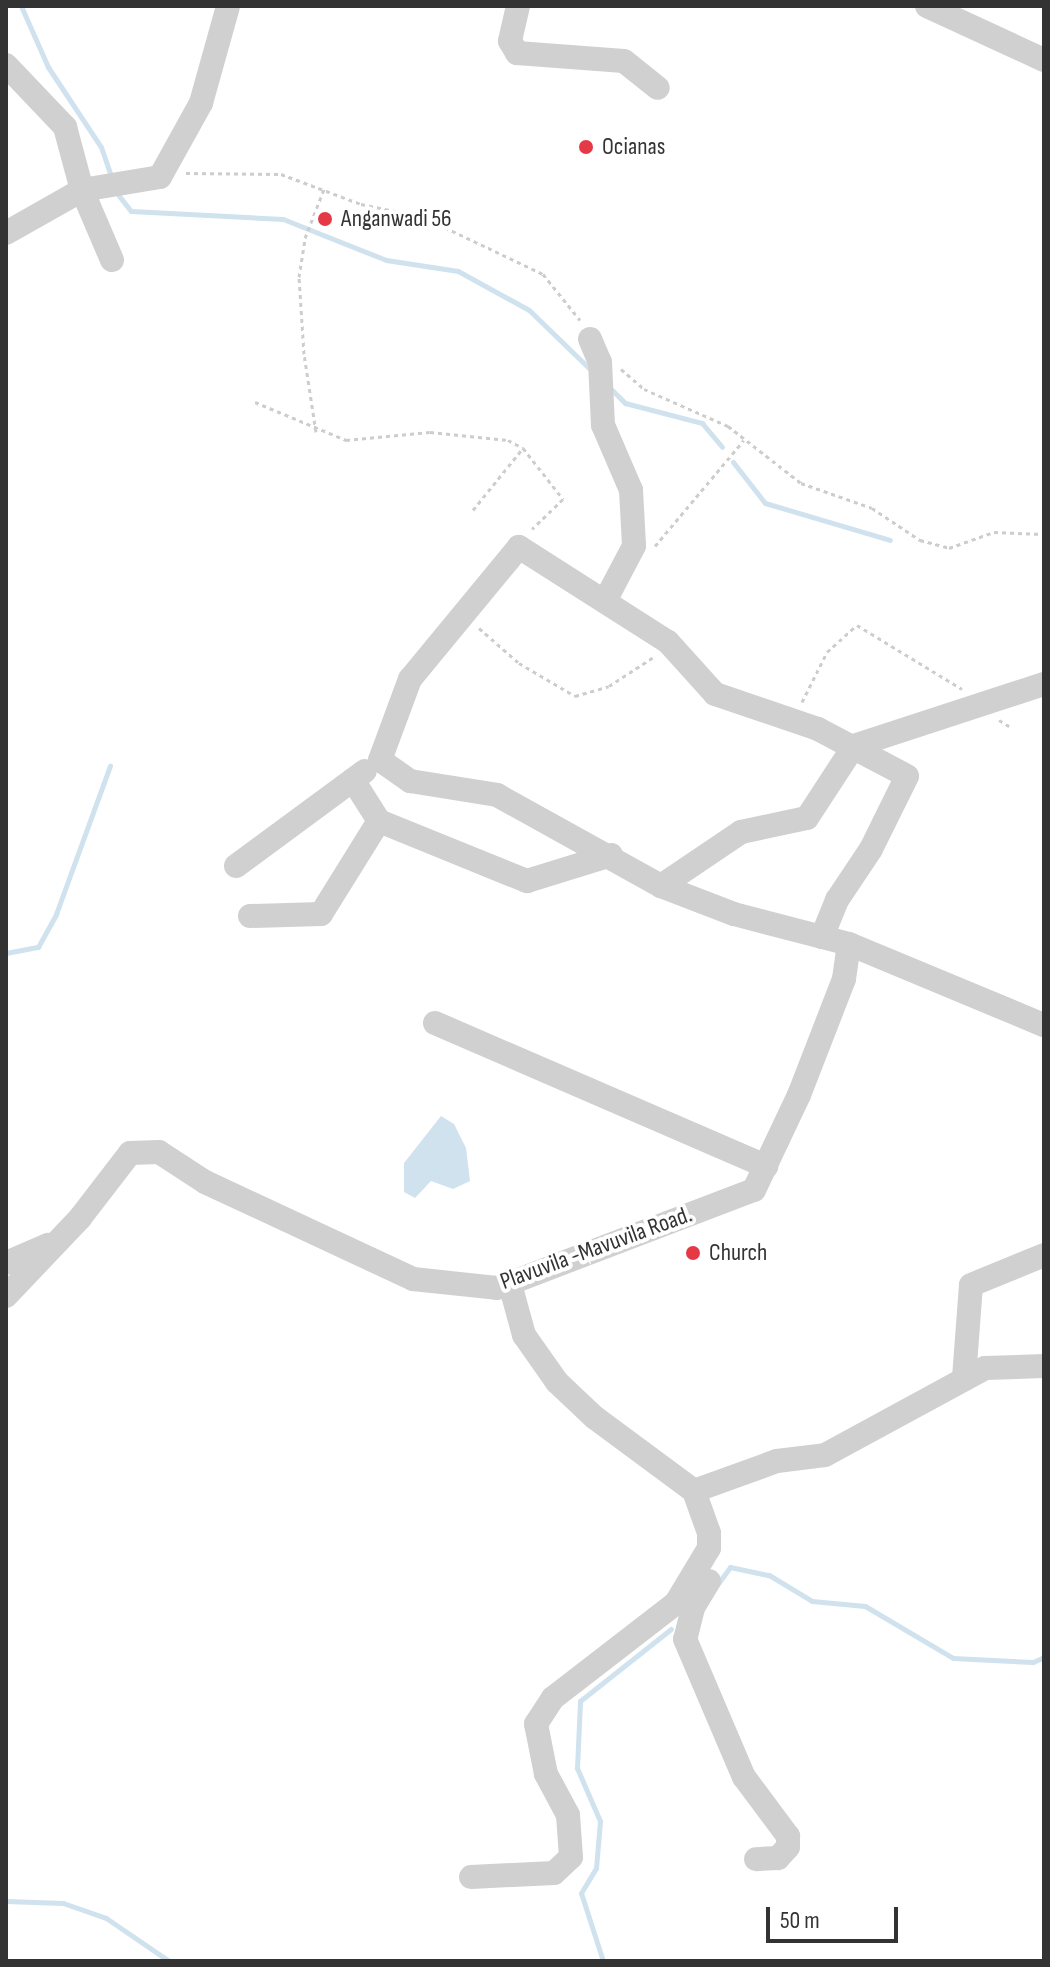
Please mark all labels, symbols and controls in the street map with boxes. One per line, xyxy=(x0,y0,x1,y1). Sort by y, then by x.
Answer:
place label: Ocianas xyxy=(602,133,665,161)
marker: Ocianas xyxy=(577,138,595,156)
place label: Anganwadi 56 xyxy=(341,205,452,233)
marker: Anganwadi 56 xyxy=(316,210,334,228)
street label: Plavuvila -Mavuvila Road. xyxy=(496,1200,696,1296)
place label: Church xyxy=(709,1239,767,1267)
marker: Church xyxy=(684,1244,702,1262)
scale bar xyxy=(770,1891,902,1941)
text: 50 m xyxy=(780,1906,820,1935)

